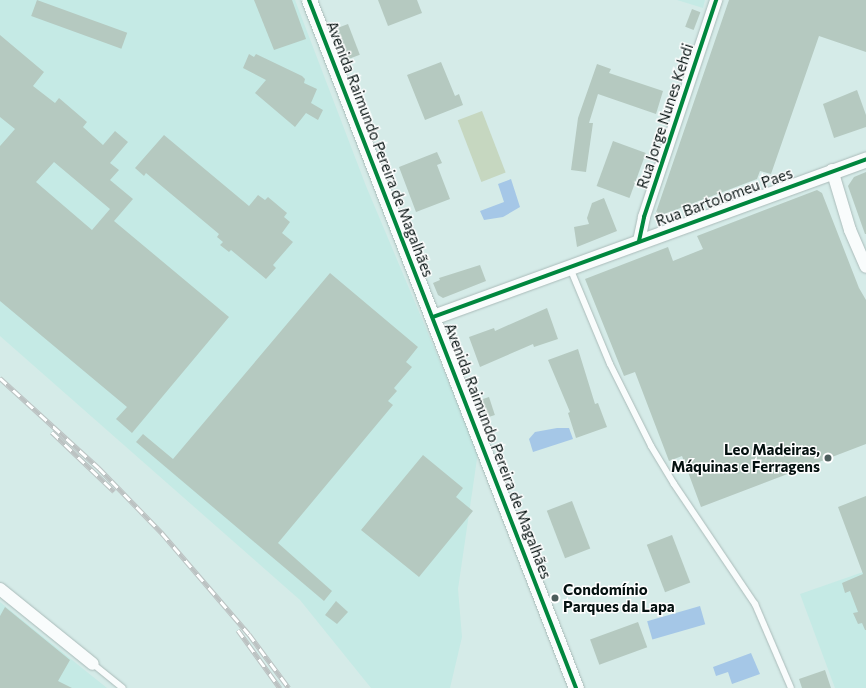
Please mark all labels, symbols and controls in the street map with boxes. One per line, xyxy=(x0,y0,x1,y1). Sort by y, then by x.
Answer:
street label: Avenida Raimundo Pereira de Magalhães xyxy=(323,19,437,279)
street label: Rua Jorge Nunes Kehdi xyxy=(633,41,697,191)
street label: Rua Bartolomeu Paes xyxy=(653,164,795,230)
street label: Avenida Raimundo Pereira de Magalhães xyxy=(441,321,555,581)
place label: Leo Madeiras, Máquinas e Ferragens xyxy=(671,440,820,475)
marker: Leo Madeiras, Máquinas e Ferragens xyxy=(823,453,833,463)
place label: Condomínio Parques da Lapa xyxy=(563,580,675,615)
marker: Condomínio Parques da Lapa xyxy=(550,593,560,603)

